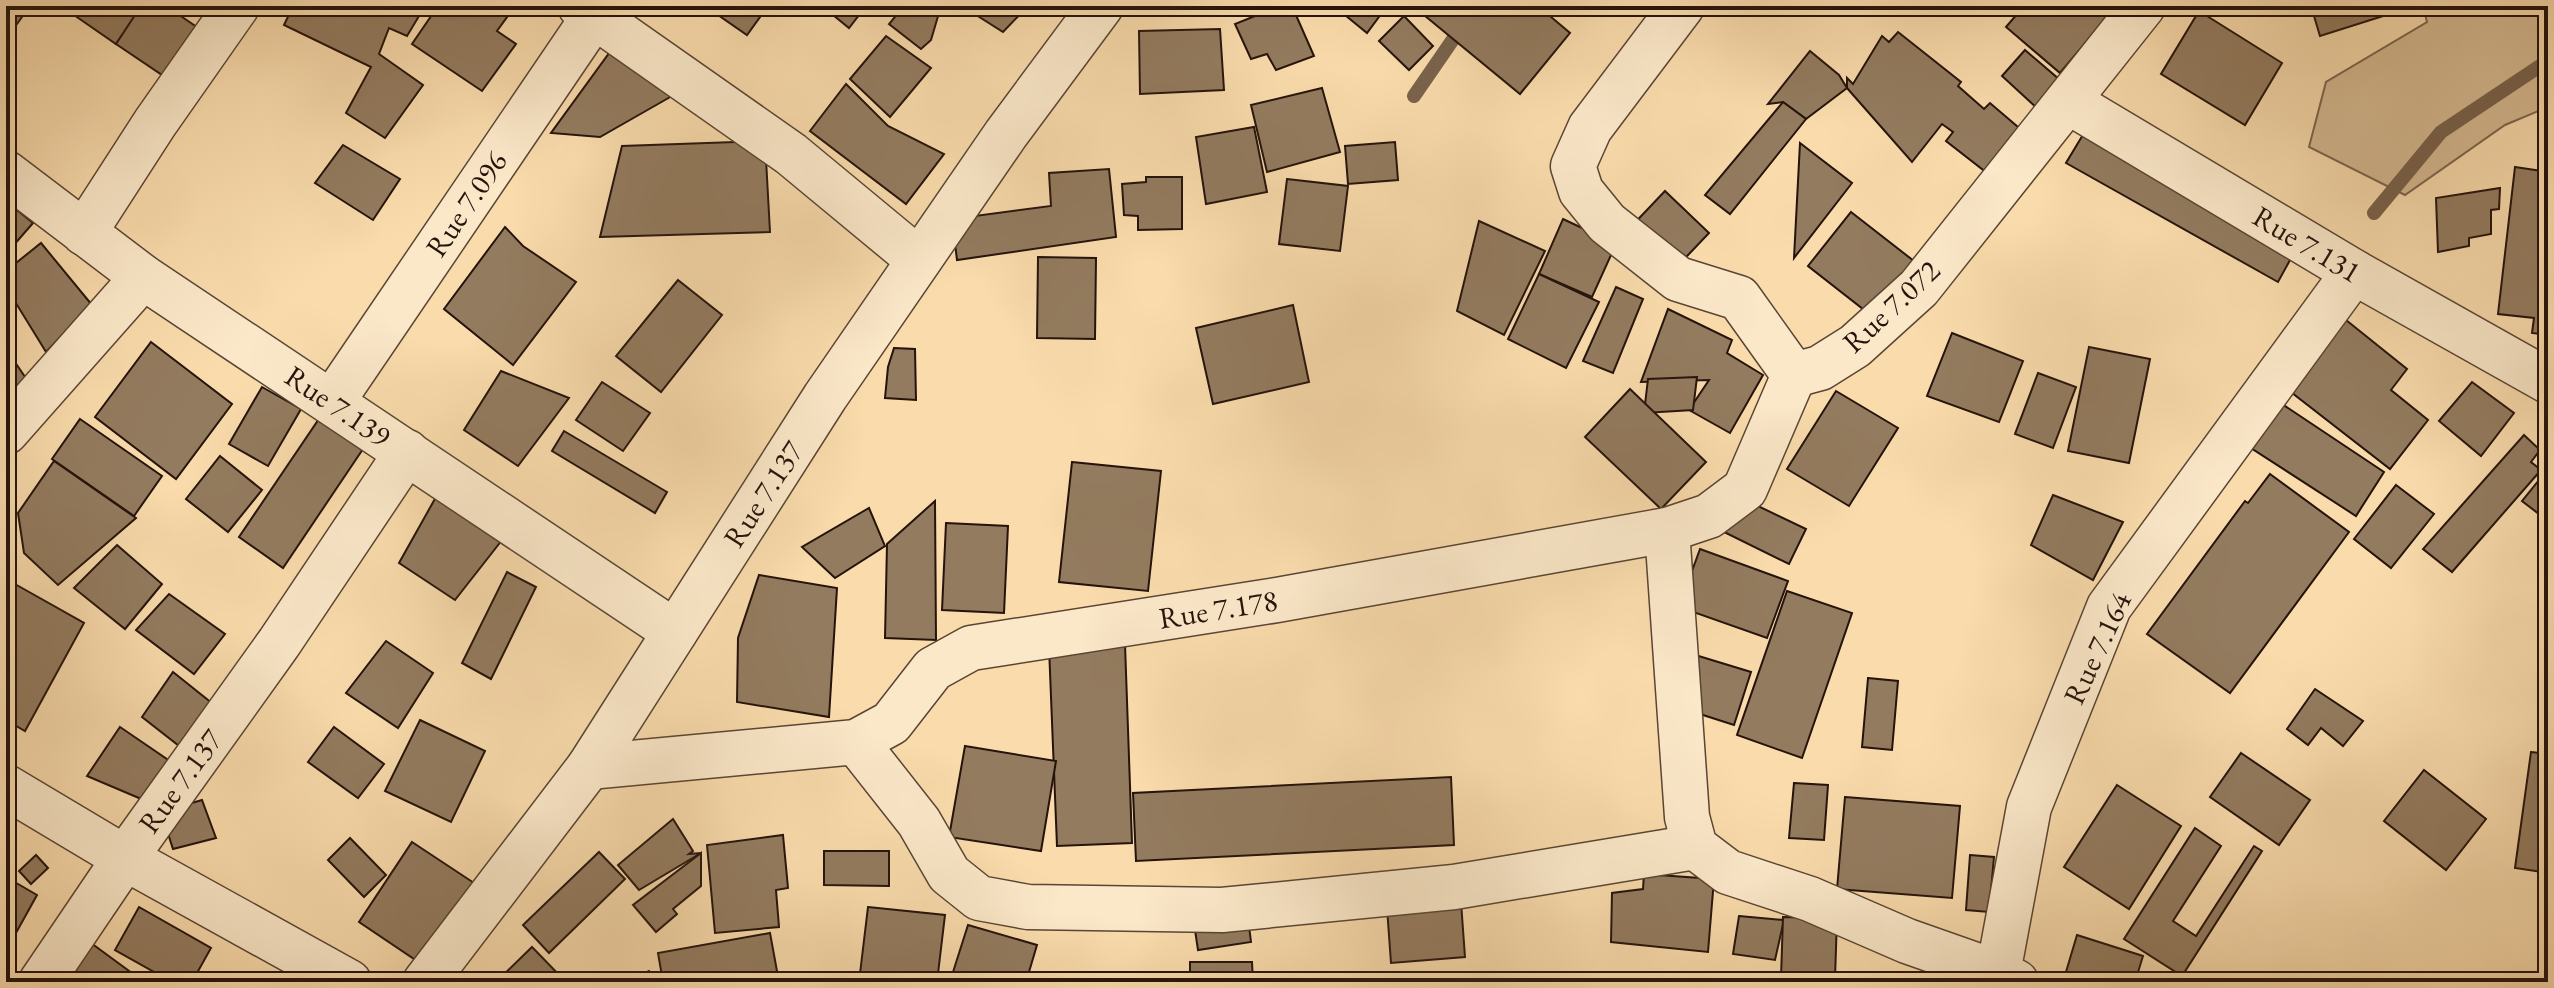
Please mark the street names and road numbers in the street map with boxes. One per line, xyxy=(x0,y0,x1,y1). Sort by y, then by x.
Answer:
street label: Rue 7.096 xyxy=(416,144,516,264)
street label: Rue 7.131 xyxy=(2246,197,2368,291)
street label: Rue 7.072 xyxy=(1834,251,1948,361)
street label: Rue 7.139 xyxy=(278,356,398,456)
street label: Rue 7.137 xyxy=(714,433,812,555)
street label: Rue 7.178 xyxy=(1156,580,1280,638)
street label: Rue 7.164 xyxy=(2054,585,2140,710)
street label: Rue 7.137 xyxy=(129,721,231,841)

